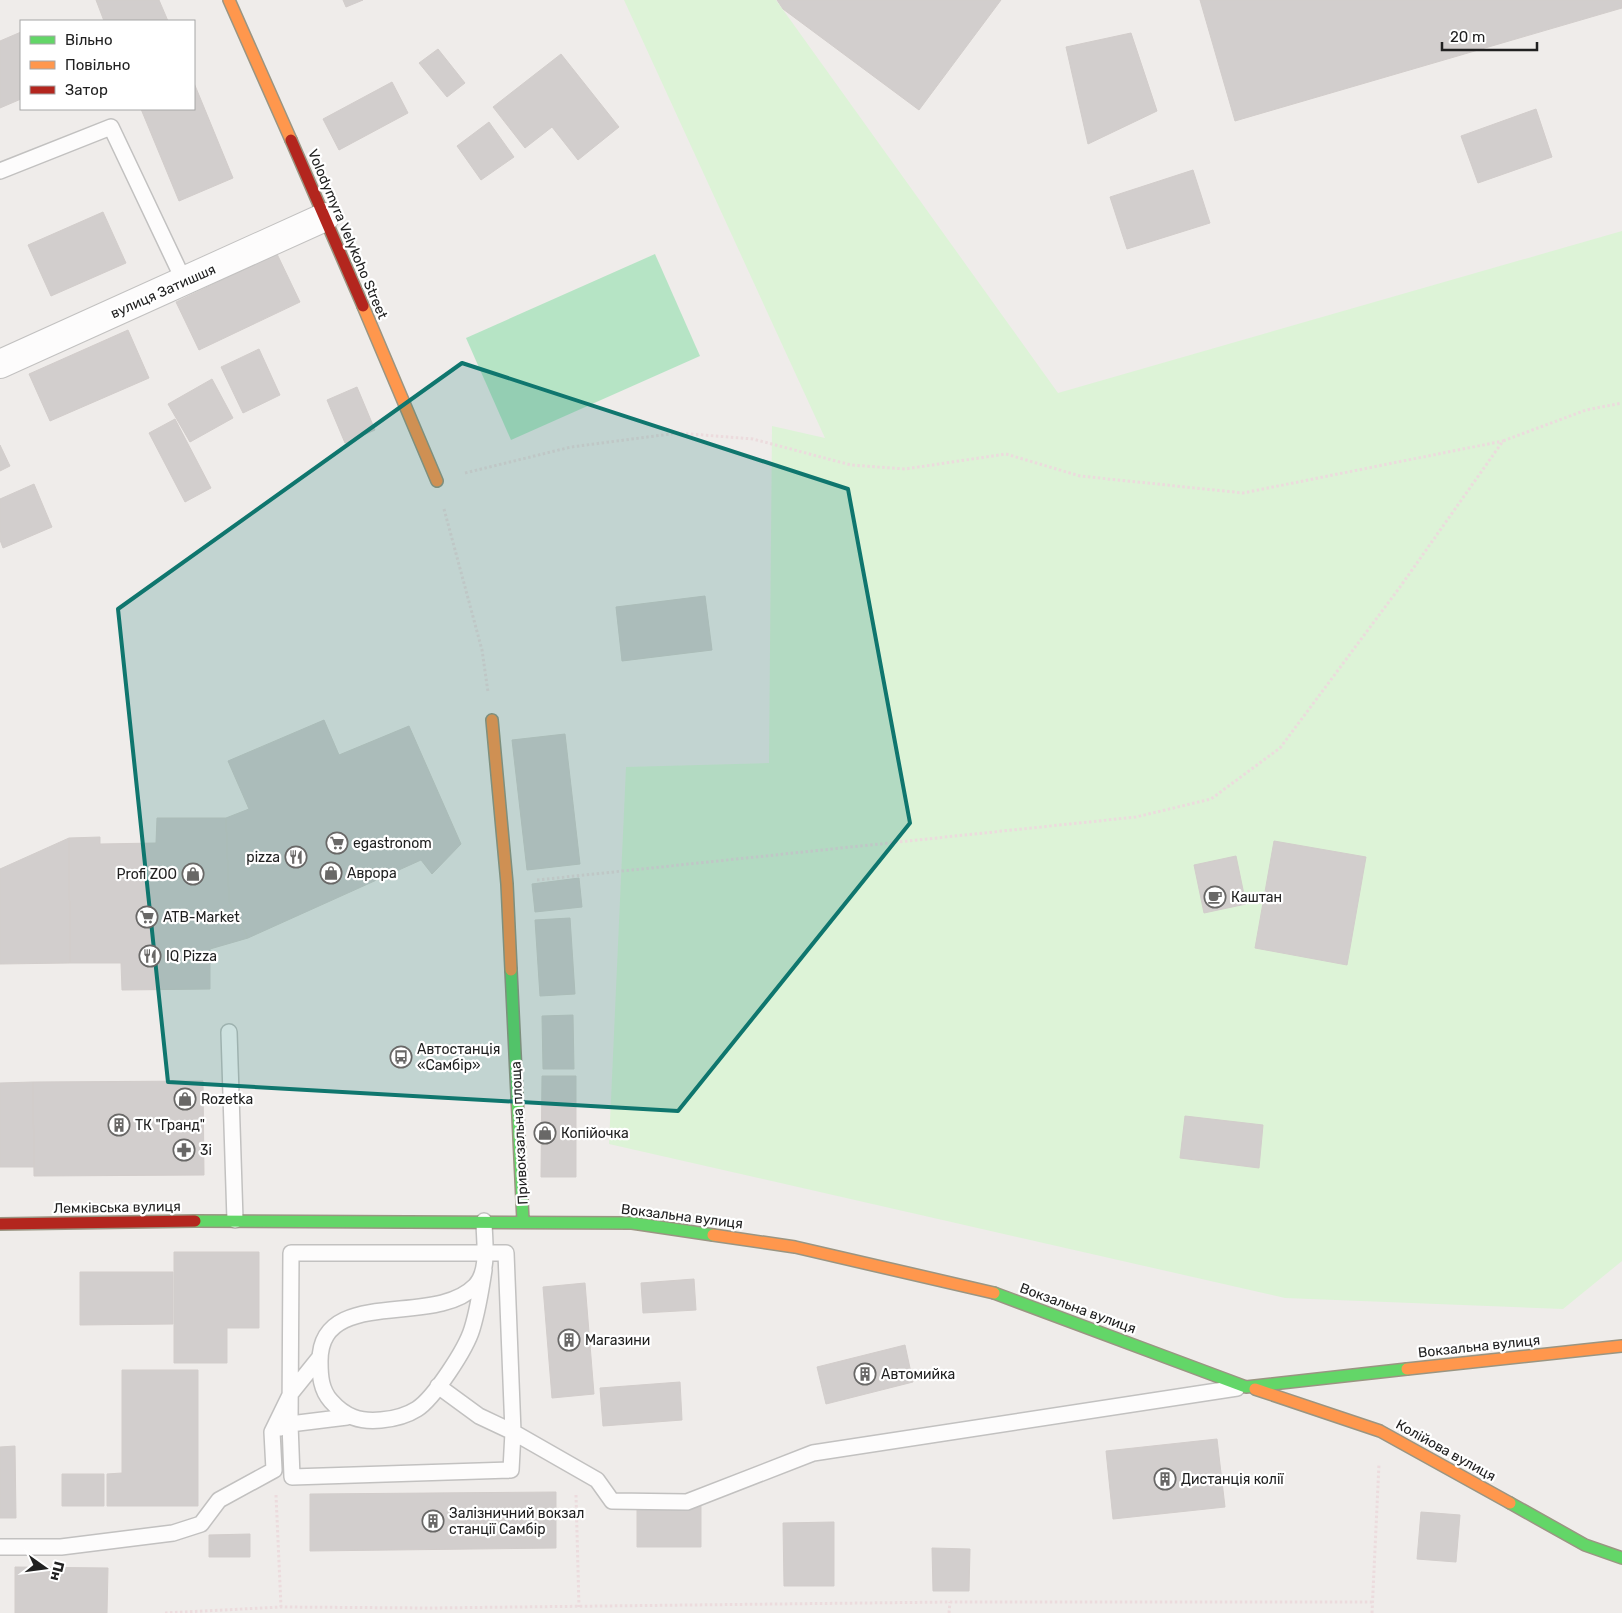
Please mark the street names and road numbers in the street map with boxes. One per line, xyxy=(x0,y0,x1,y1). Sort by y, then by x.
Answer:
street label: Volodymyra Velykoho Street xyxy=(304,147,391,322)
street label: вулиця Затишшя xyxy=(108,261,218,322)
street label: Привокзальна площа xyxy=(507,1061,532,1205)
street label: Лемківська вулиця xyxy=(53,1198,181,1217)
street label: Вокзальна вулиця xyxy=(620,1201,744,1232)
street label: Вокзальна вулиця xyxy=(1017,1280,1138,1337)
street label: Вокзальна вулиця xyxy=(1417,1332,1541,1361)
street label: Колійова вулиця xyxy=(1393,1416,1499,1485)

